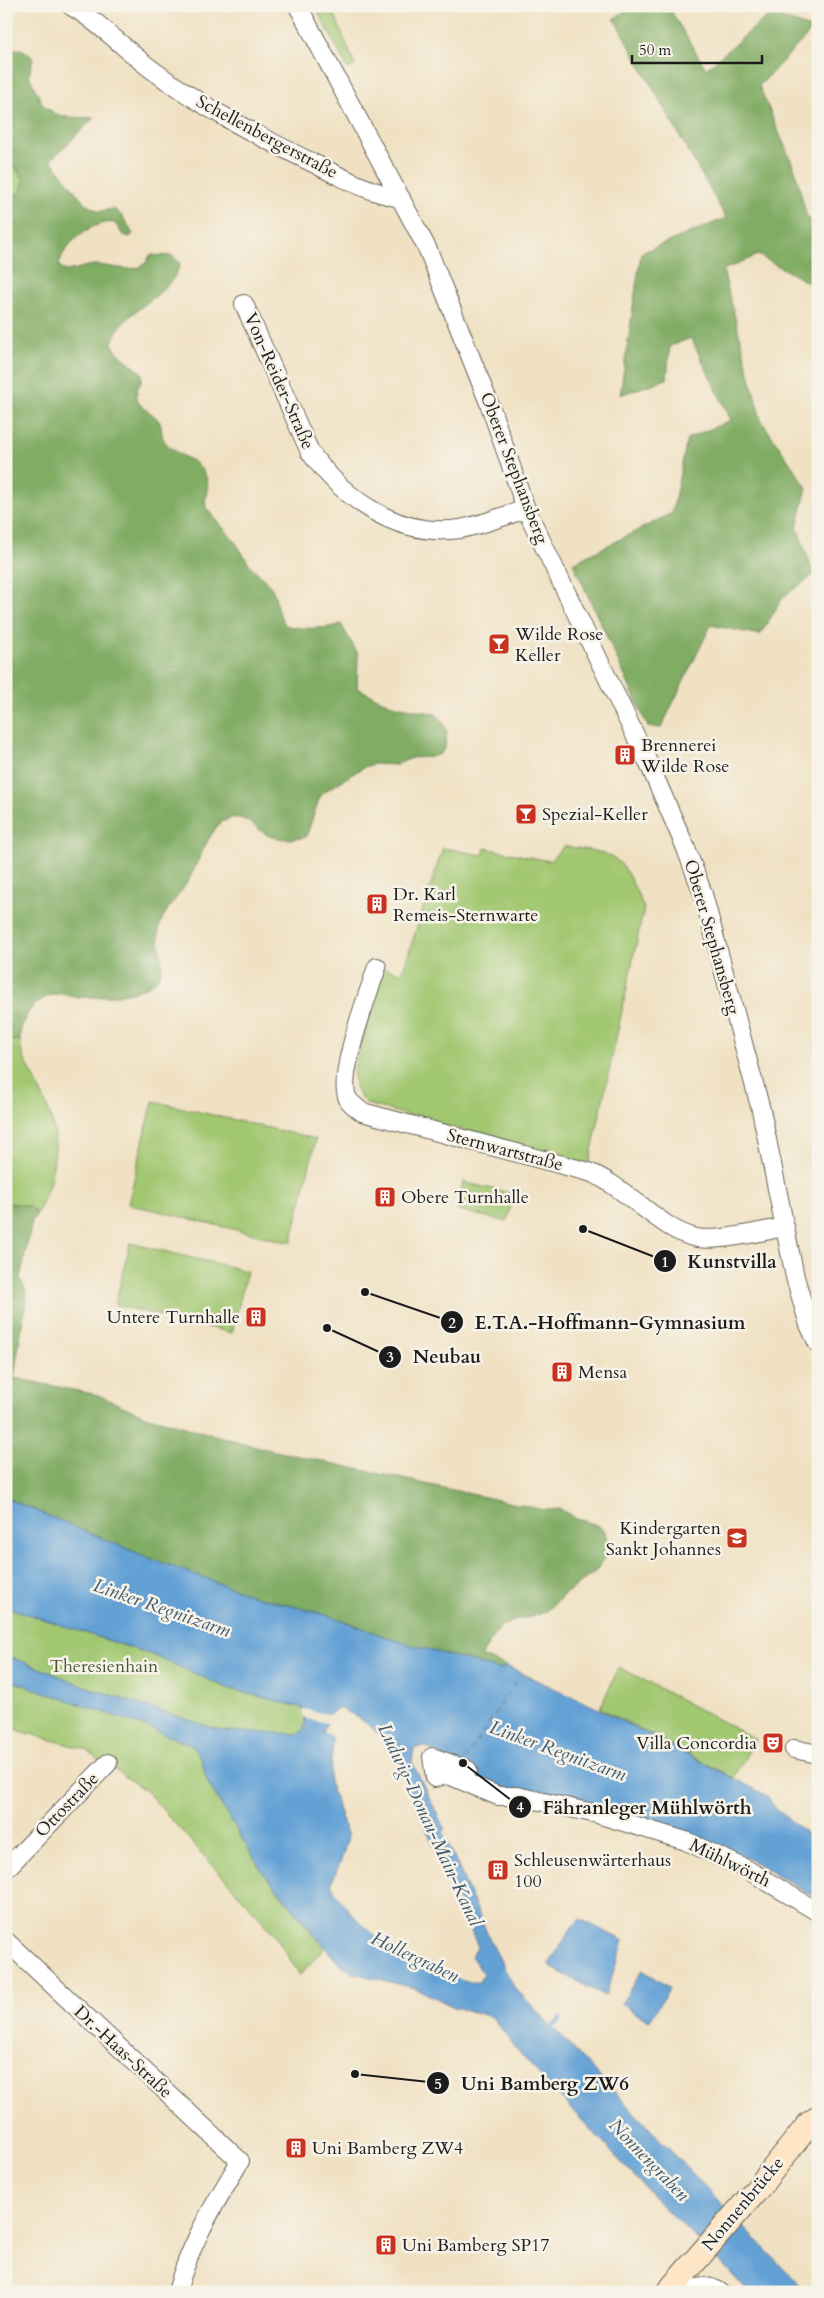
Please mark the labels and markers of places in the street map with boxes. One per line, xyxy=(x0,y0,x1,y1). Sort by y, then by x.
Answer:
place label: Wilde Rose Keller xyxy=(514,622,604,668)
bar icon: Wilde Rose Keller xyxy=(487,632,511,656)
place label: Brennerei Wilde Rose xyxy=(640,733,730,779)
building icon: Brennerei Wilde Rose xyxy=(613,743,637,767)
bar icon: Spezial-Keller xyxy=(514,802,538,826)
place label: Spezial-Keller xyxy=(542,802,648,827)
place label: Dr. Karl Remeis-Sternwarte xyxy=(393,882,538,928)
building icon: Dr. Karl Remeis-Sternwarte xyxy=(365,892,389,916)
building icon: Obere Turnhalle xyxy=(373,1185,397,1209)
place label: Obere Turnhalle xyxy=(401,1185,529,1210)
callout: Kunstvilla xyxy=(652,1244,787,1278)
place label: Untere Turnhalle xyxy=(107,1305,240,1330)
building icon: Untere Turnhalle xyxy=(244,1305,268,1329)
callout: E.T.A.-Hoffmann-Gymnasium xyxy=(439,1305,755,1339)
callout: Neubau xyxy=(378,1340,491,1374)
building icon: Mensa xyxy=(550,1360,574,1384)
place label: Mensa xyxy=(578,1360,627,1385)
place label: Kindergarten Sankt Johannes xyxy=(606,1516,722,1562)
school or university icon: Kindergarten Sankt Johannes xyxy=(725,1526,749,1550)
place label: Villa Concordia xyxy=(636,1731,757,1756)
theatre icon: Villa Concordia xyxy=(761,1731,785,1755)
callout: Fähranleger Mühlwörth xyxy=(507,1790,761,1824)
place label: Schleusenwärterhaus 100 xyxy=(514,1848,671,1894)
building icon: Schleusenwärterhaus 100 xyxy=(486,1858,510,1882)
callout: Uni Bamberg ZW6 xyxy=(426,2066,639,2100)
building icon: Uni Bamberg ZW4 xyxy=(284,2136,308,2160)
place label: Uni Bamberg ZW4 xyxy=(312,2136,463,2161)
building icon: Uni Bamberg SP17 xyxy=(374,2233,398,2257)
place label: Uni Bamberg SP17 xyxy=(402,2233,549,2258)

